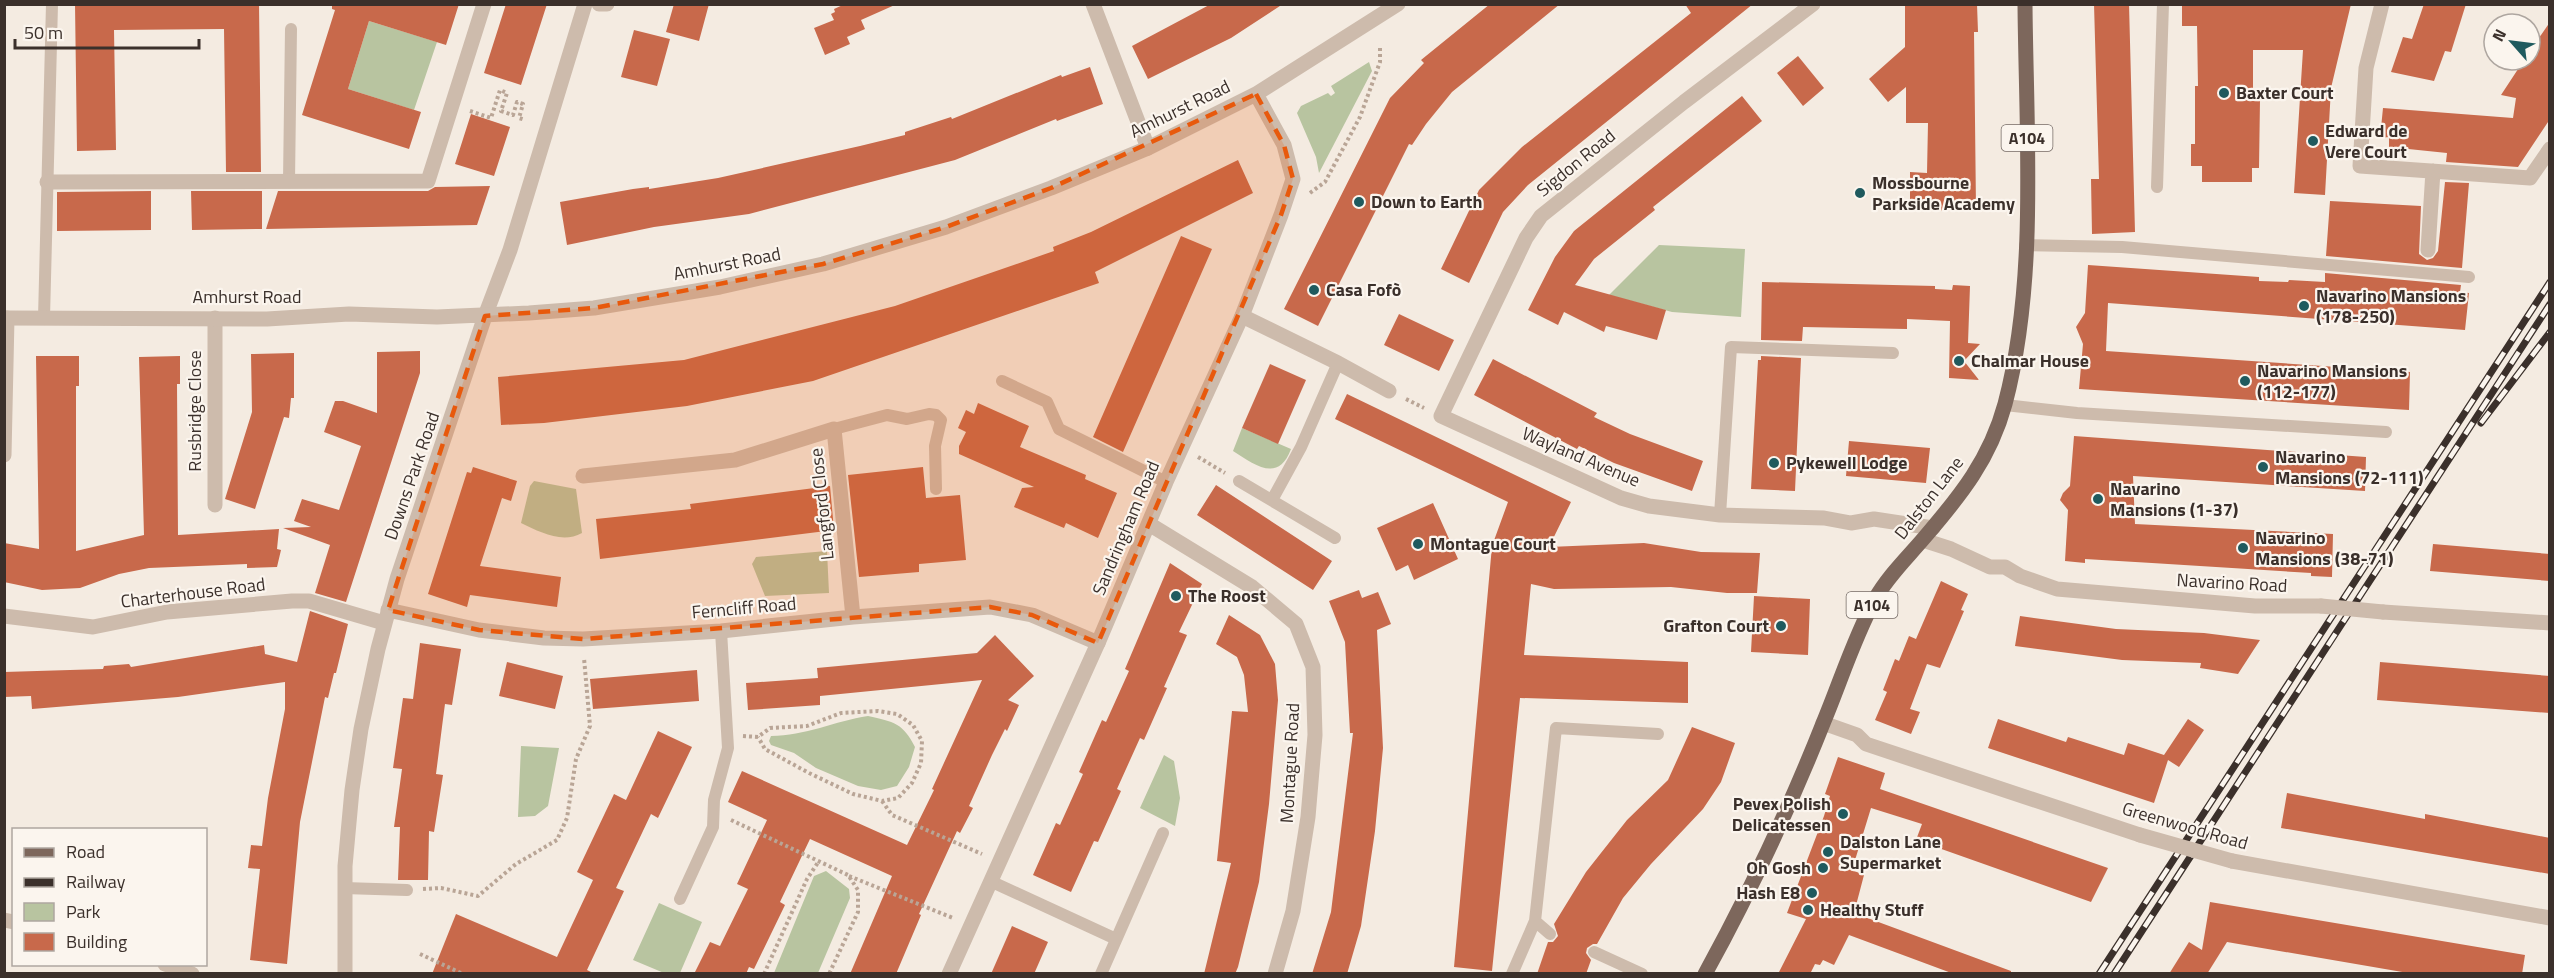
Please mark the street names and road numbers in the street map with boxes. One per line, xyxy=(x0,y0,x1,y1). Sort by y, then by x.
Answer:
street label: Amhurst Road xyxy=(1125,73,1235,145)
street label: Sigdon Road xyxy=(1530,122,1621,203)
road number: A104 xyxy=(2002,125,2052,151)
street label: Amhurst Road xyxy=(671,240,783,287)
street label: Amhurst Road xyxy=(193,283,301,310)
street label: Rusbridge Close xyxy=(181,350,208,472)
street label: Downs Park Road xyxy=(377,408,446,544)
street label: Wayland Avenue xyxy=(1518,420,1644,494)
street label: Langford Close xyxy=(802,447,841,561)
street label: Dalston Lane xyxy=(1887,450,1970,545)
street label: Sandringham Road xyxy=(1085,456,1166,599)
street label: Navarino Road xyxy=(2176,566,2288,599)
street label: Charterhouse Road xyxy=(119,570,267,615)
street label: Ferncliff Road xyxy=(691,589,797,626)
road number: A104 xyxy=(1846,592,1898,618)
street label: Montague Road xyxy=(1273,702,1306,824)
street label: Greenwood Road xyxy=(2119,795,2251,856)

